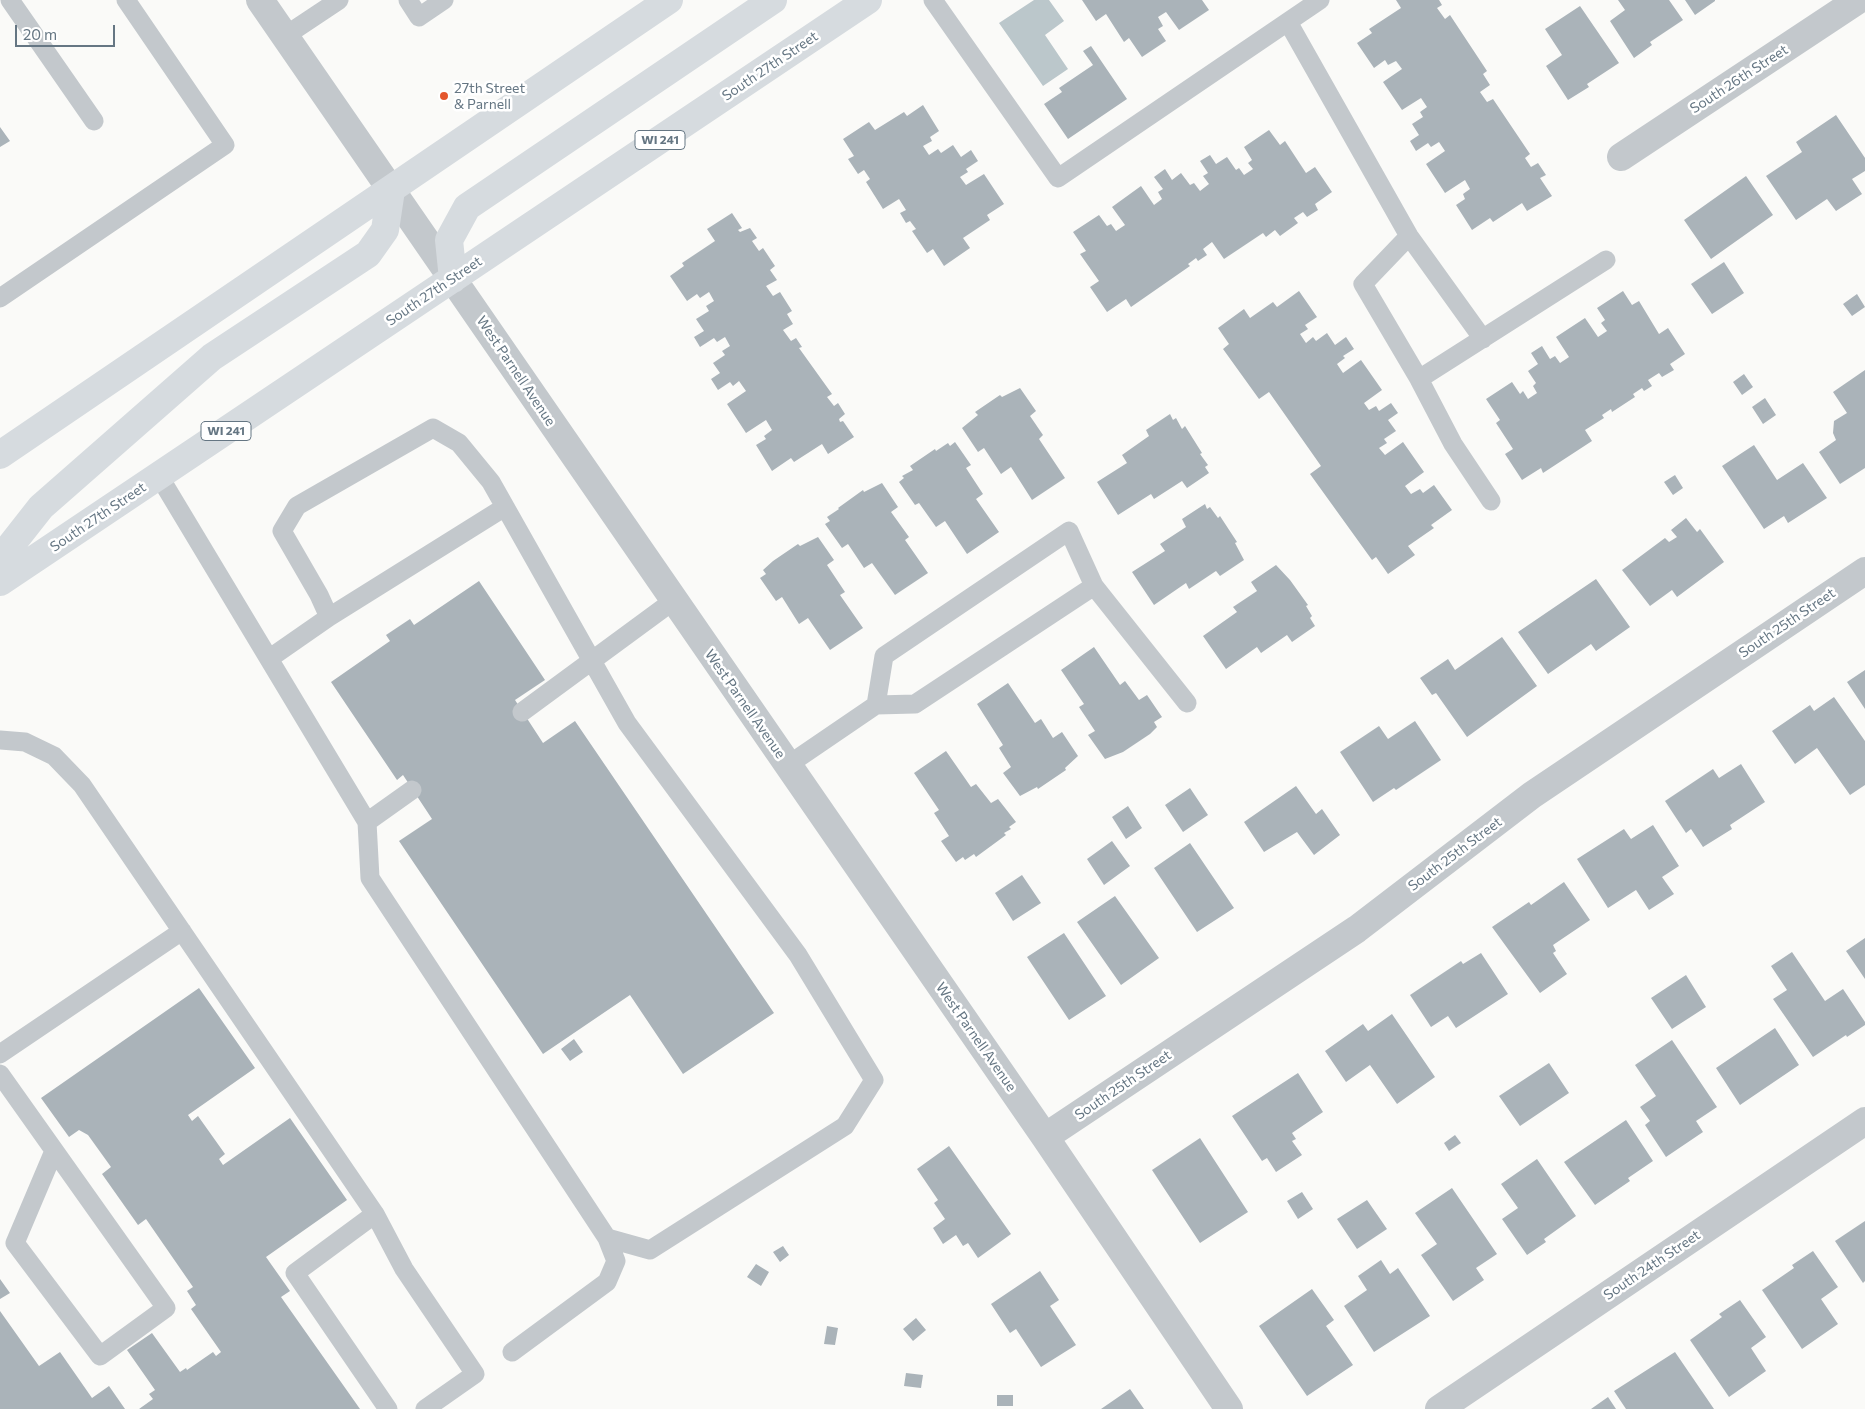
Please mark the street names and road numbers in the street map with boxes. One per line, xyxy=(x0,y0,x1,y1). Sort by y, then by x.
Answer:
street label: South 27th Street xyxy=(719,28,821,104)
street label: South 26th Street xyxy=(1687,41,1791,117)
road number: WI 241 xyxy=(635,130,685,150)
street label: South 27th Street xyxy=(383,253,485,329)
street label: West Parnell Avenue xyxy=(473,313,559,429)
road number: WI 241 xyxy=(201,422,251,441)
street label: South 27th Street xyxy=(47,479,149,555)
street label: South 25th Street xyxy=(1736,585,1838,661)
street label: West Parnell Avenue xyxy=(701,646,789,762)
street label: South 25th Street xyxy=(1405,813,1505,895)
street label: West Parnell Avenue xyxy=(932,979,1020,1095)
street label: South 25th Street xyxy=(1072,1047,1174,1123)
street label: South 24th Street xyxy=(1601,1227,1703,1303)

